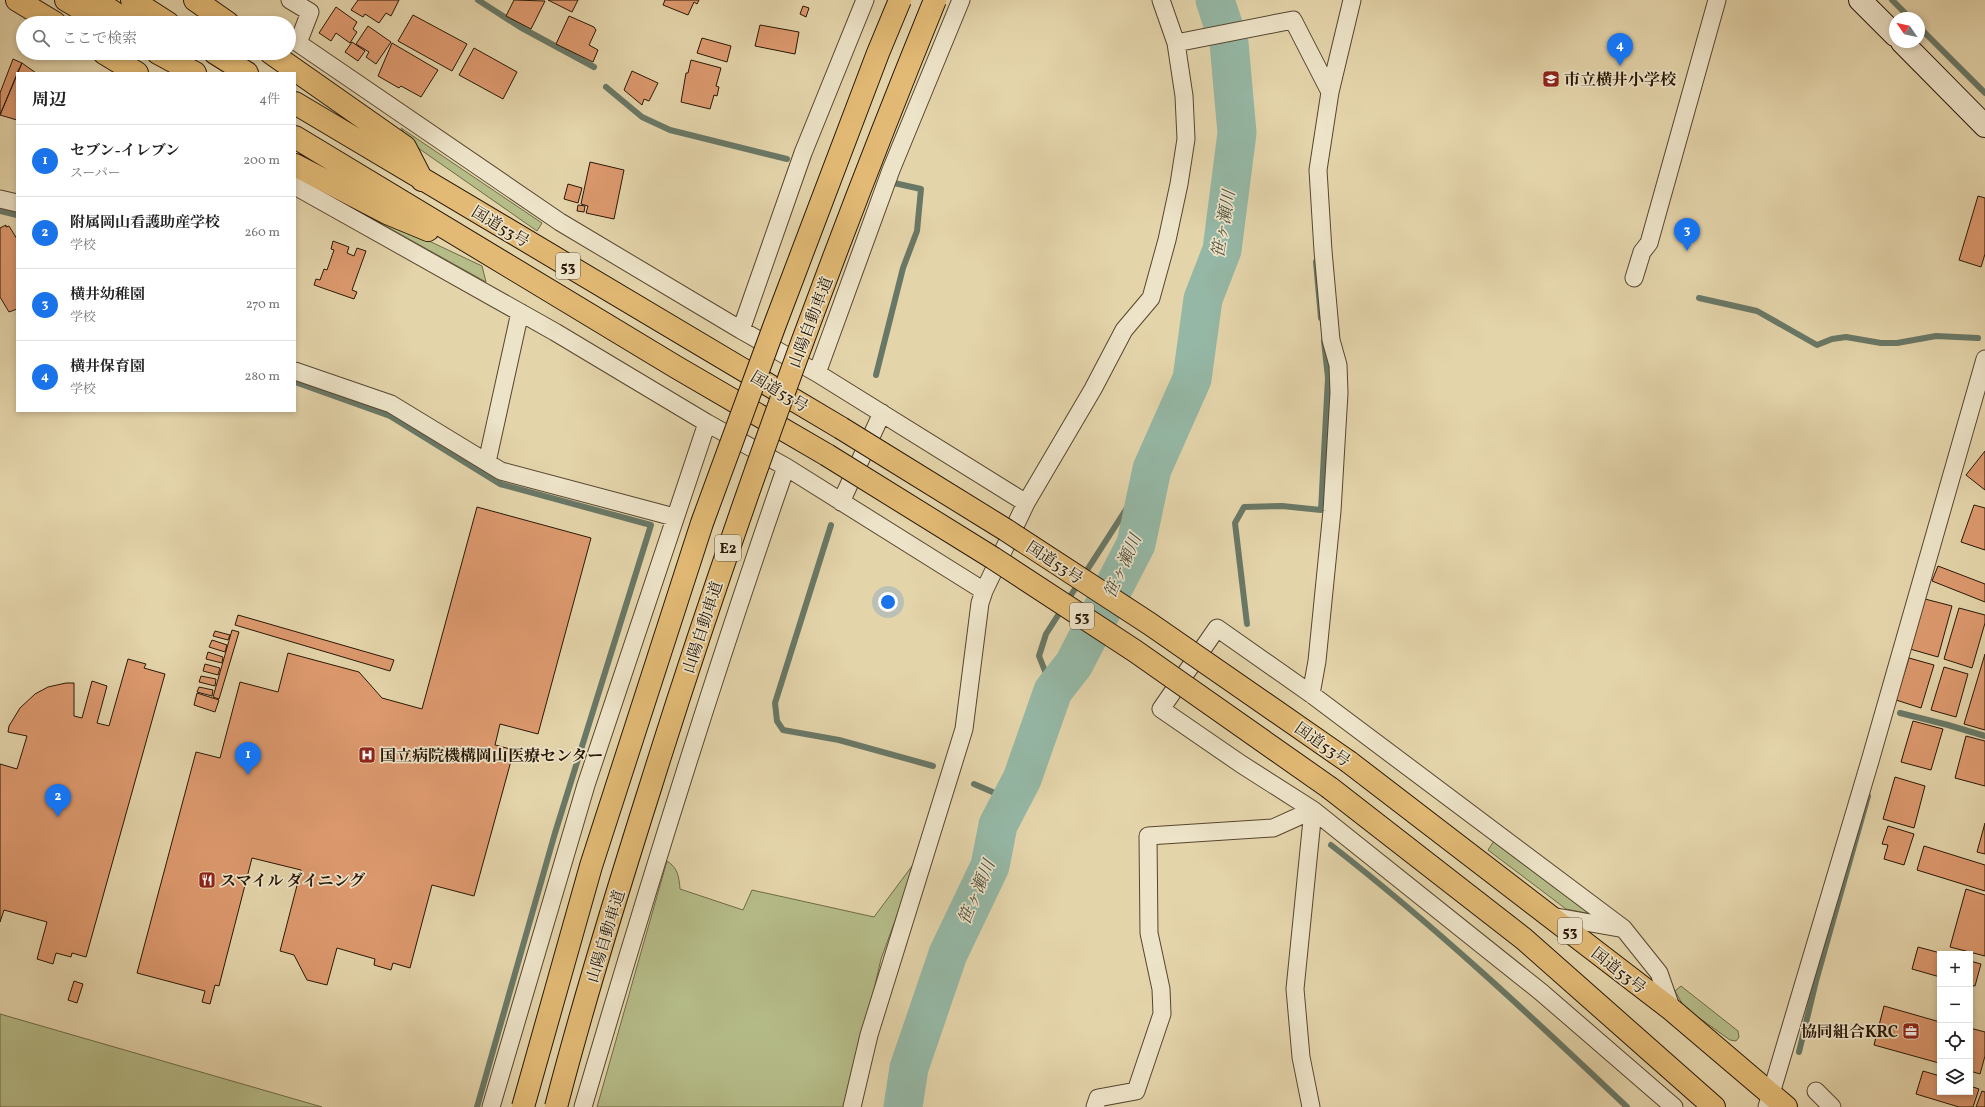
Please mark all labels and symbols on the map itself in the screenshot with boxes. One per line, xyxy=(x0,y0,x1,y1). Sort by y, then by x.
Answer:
north arrow xyxy=(1889,12,1925,48)
pin: 4 xyxy=(1607,33,1633,66)
school or university icon: 市立横井小学校 xyxy=(1541,69,1561,89)
place label: 市立横井小学校 xyxy=(1564,70,1677,92)
water label: 笹ヶ瀬川 xyxy=(1207,187,1242,260)
street label: 国道53号 xyxy=(467,202,533,254)
pin: 3 xyxy=(1674,218,1700,251)
road number: 53 xyxy=(556,253,580,279)
street label: 山陽自動車道 xyxy=(784,274,839,371)
street label: 国道53号 xyxy=(746,367,812,419)
water label: 笹ヶ瀬川 xyxy=(1099,529,1149,602)
road number: E2 xyxy=(715,535,741,561)
street label: 国道53号 xyxy=(1021,537,1087,590)
street label: 山陽自動車道 xyxy=(679,579,729,677)
your location xyxy=(878,592,898,612)
road number: 53 xyxy=(1070,603,1094,629)
street label: 国道53号 xyxy=(1289,718,1354,773)
pin: 1 xyxy=(235,742,261,775)
hospital icon: 国立病院機構岡山医療センター xyxy=(357,745,377,765)
place label: 国立病院機構岡山医療センター xyxy=(380,746,603,768)
pin: 2 xyxy=(45,784,71,817)
water label: 笹ヶ瀬川 xyxy=(954,855,1002,928)
restaurant icon: スマイル ダイニング xyxy=(197,870,217,890)
place label: スマイル ダイニング xyxy=(220,871,365,893)
street label: 山陽自動車道 xyxy=(582,887,631,986)
road number: 53 xyxy=(1558,918,1582,944)
street label: 国道53号 xyxy=(1586,943,1650,1000)
office icon: 協同組合KRC xyxy=(1901,1021,1921,1041)
place label: 協同組合KRC xyxy=(1801,1022,1898,1044)

